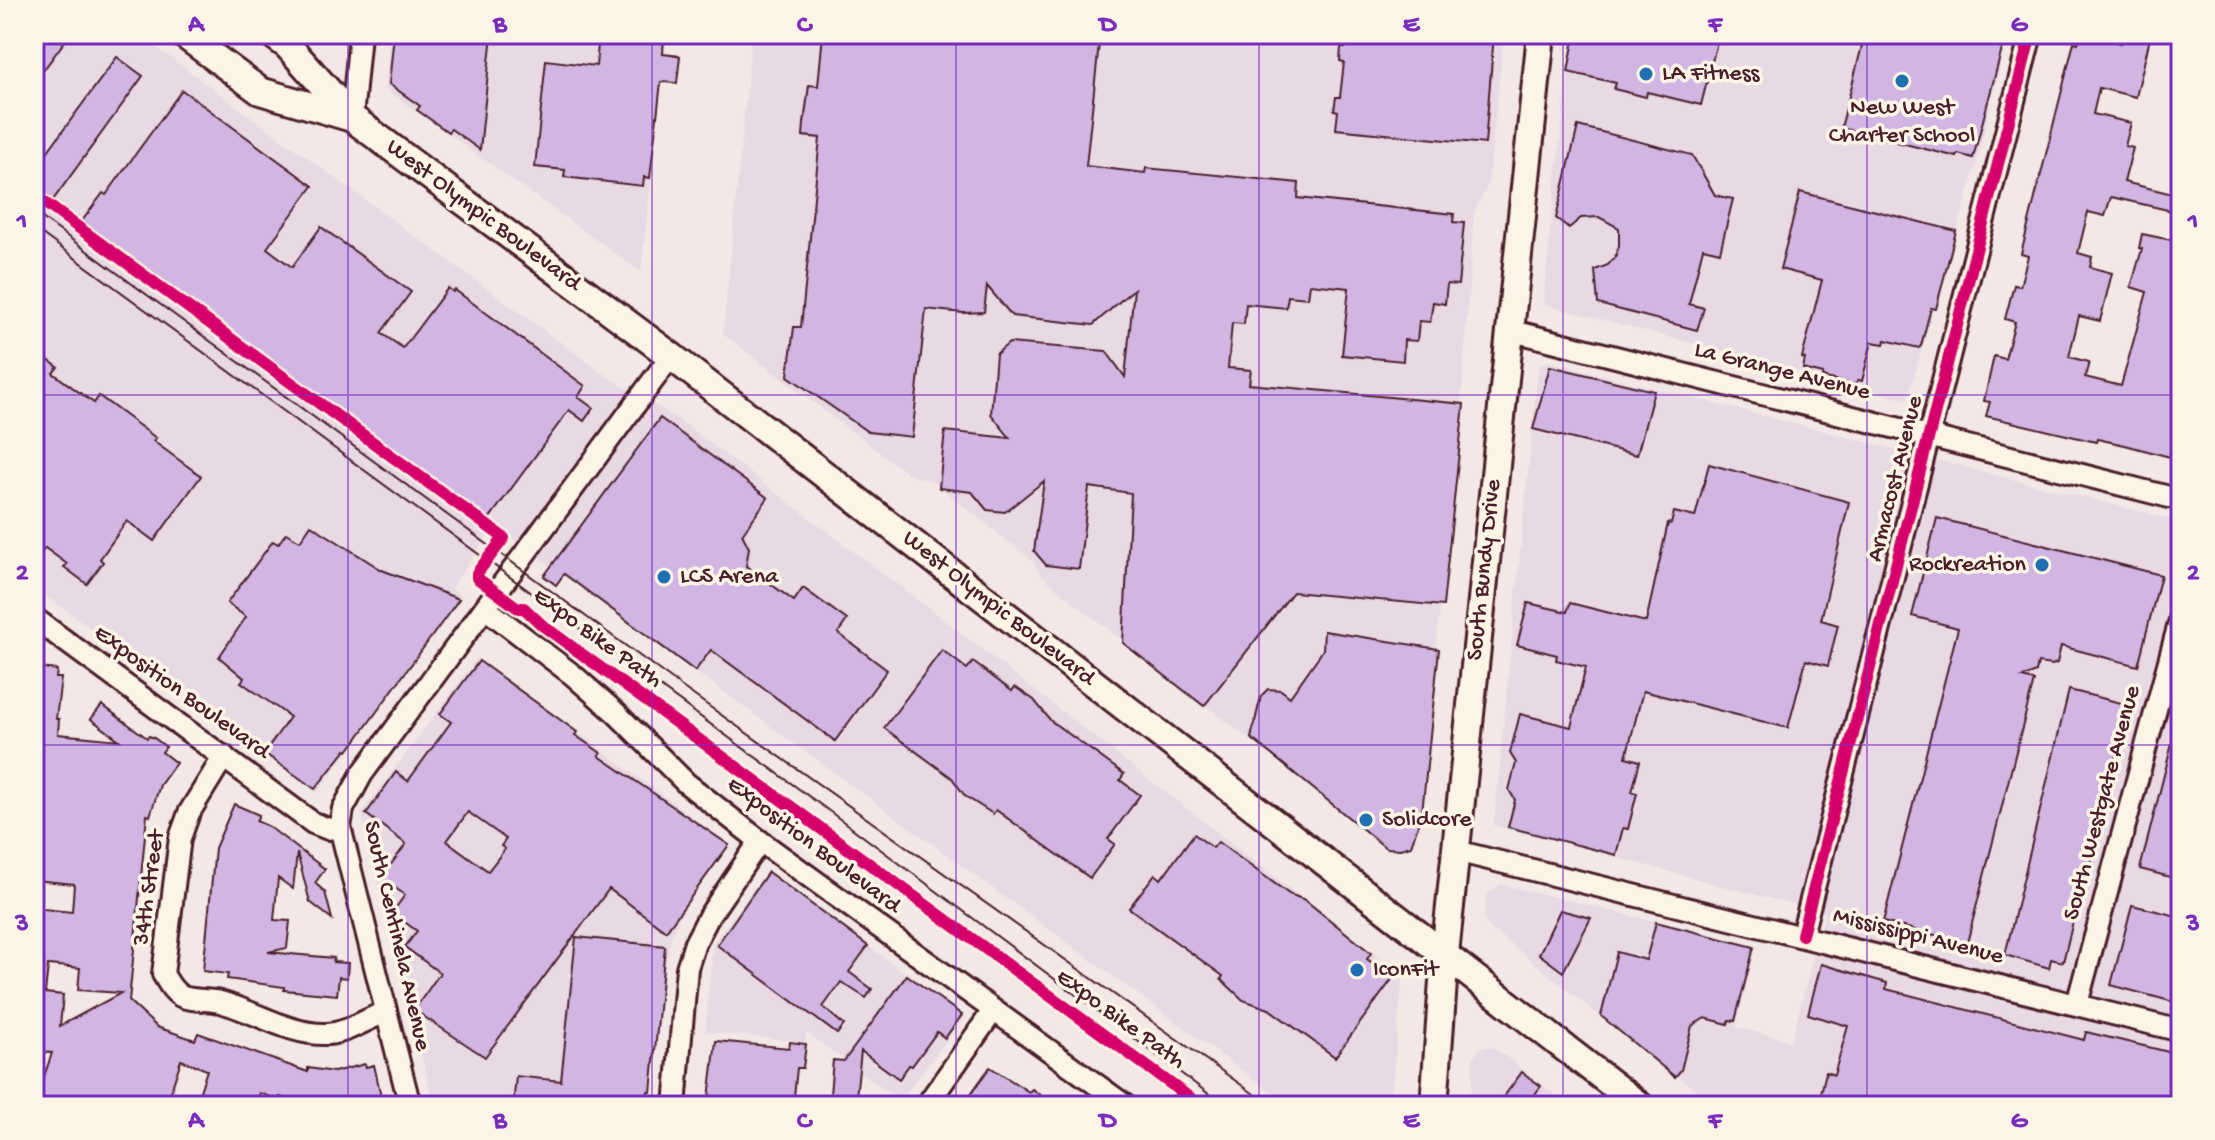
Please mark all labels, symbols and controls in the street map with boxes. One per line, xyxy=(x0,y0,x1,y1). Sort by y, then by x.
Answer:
text: A xyxy=(187,11,205,42)
text: B xyxy=(492,11,508,42)
text: C xyxy=(797,11,814,42)
text: D xyxy=(1098,11,1118,42)
text: E xyxy=(1403,11,1421,42)
text: F xyxy=(1707,11,1723,42)
text: G xyxy=(2011,11,2029,42)
place label: LA Fitness xyxy=(1662,60,1761,89)
marker: LA Fitness xyxy=(1637,65,1655,83)
marker: New West Charter School xyxy=(1893,72,1911,90)
place label: New West Charter School xyxy=(1829,94,1975,151)
street label: West Olympic Boulevard xyxy=(380,133,588,300)
text: 1 xyxy=(16,208,27,239)
text: 1 xyxy=(2187,208,2198,239)
street label: La Grange Avenue xyxy=(1691,336,1873,408)
street label: Armacost Avenue xyxy=(1861,392,1931,565)
street label: South Bundy Drive xyxy=(1461,477,1509,662)
street label: West Olympic Boulevard xyxy=(896,525,1102,694)
place label: Rockreation xyxy=(1909,551,2027,580)
marker: Rockreation xyxy=(2033,556,2051,574)
text: 2 xyxy=(16,559,29,590)
text: 2 xyxy=(2187,559,2200,590)
place label: LCS Arena xyxy=(680,563,779,592)
marker: LCS Arena xyxy=(655,568,673,586)
street label: Expo Bike Path xyxy=(527,582,668,696)
street label: Exposition Boulevard xyxy=(87,619,276,768)
street label: South Westgate Avenue xyxy=(2058,682,2148,923)
street label: Exposition Boulevard xyxy=(720,771,907,922)
place label: Solidcore xyxy=(1382,806,1472,835)
marker: Solidcore xyxy=(1357,811,1375,829)
street label: South Centinela Avenue xyxy=(355,818,437,1054)
street label: 34th Street xyxy=(127,826,173,949)
street label: Mississippi Avenue xyxy=(1830,902,2007,972)
text: 3 xyxy=(14,910,29,941)
text: 3 xyxy=(2185,910,2200,941)
place label: IconFit xyxy=(1373,956,1440,985)
marker: IconFit xyxy=(1348,961,1366,979)
street label: Expo Bike Path xyxy=(1050,963,1191,1077)
text: A xyxy=(187,1107,205,1138)
text: B xyxy=(492,1107,508,1138)
text: C xyxy=(797,1107,814,1138)
text: D xyxy=(1098,1107,1118,1138)
text: E xyxy=(1403,1107,1421,1138)
text: F xyxy=(1707,1107,1723,1138)
text: G xyxy=(2011,1107,2029,1138)

